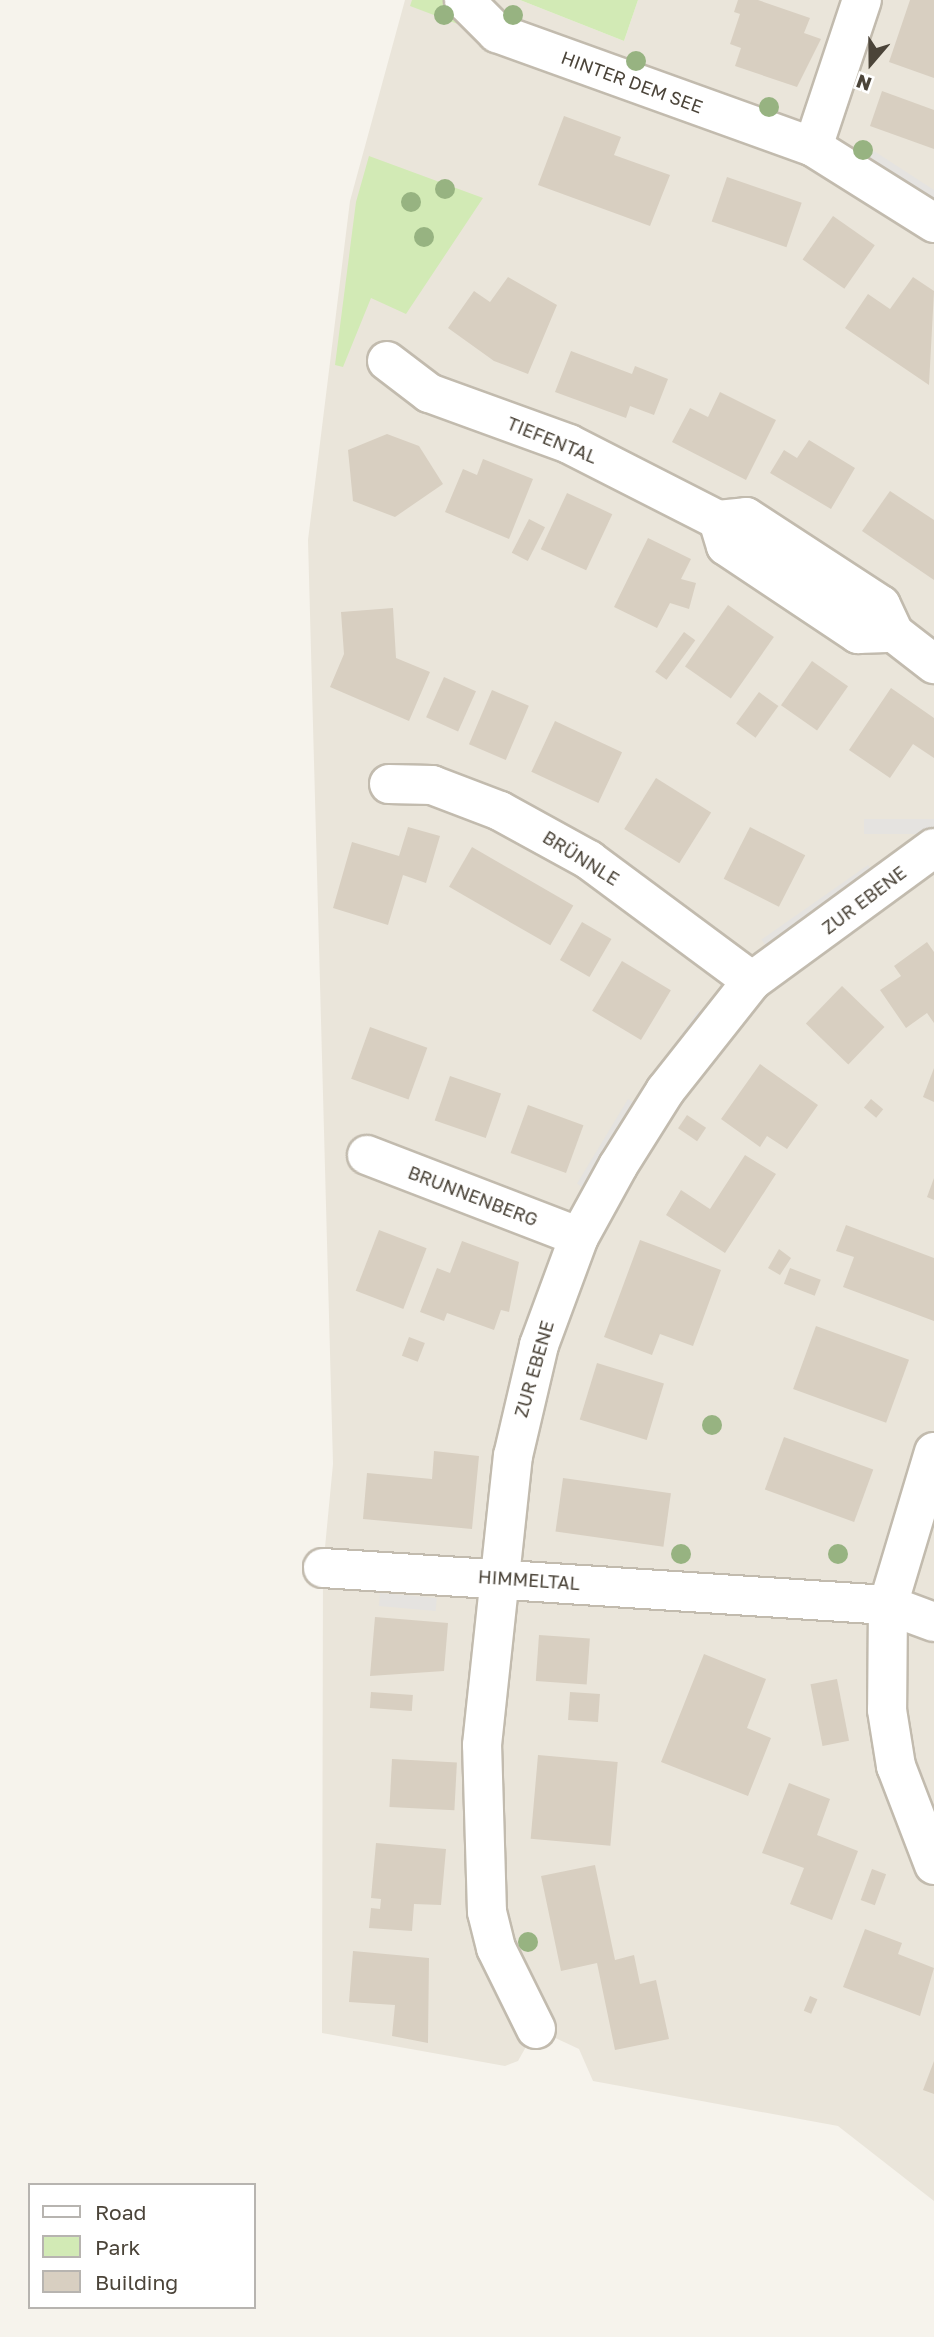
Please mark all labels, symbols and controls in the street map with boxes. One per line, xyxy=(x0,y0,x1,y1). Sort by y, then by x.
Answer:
north arrow xyxy=(836,28,906,98)
street label: HINTER DEM SEE xyxy=(558,46,706,118)
text: N xyxy=(853,70,874,96)
street label: TIEFENTAL xyxy=(504,412,600,468)
street label: BRÜNNLE xyxy=(539,826,623,890)
street label: ZUR EBENE xyxy=(818,861,910,939)
street label: BRUNNENBERG xyxy=(405,1161,541,1231)
street label: ZUR EBENE xyxy=(510,1318,558,1420)
street label: HIMMELTAL xyxy=(477,1566,581,1594)
legend xyxy=(28,2183,256,2309)
text: Road xyxy=(95,2199,146,2225)
text: Park xyxy=(95,2234,140,2260)
text: Building xyxy=(95,2269,178,2295)

